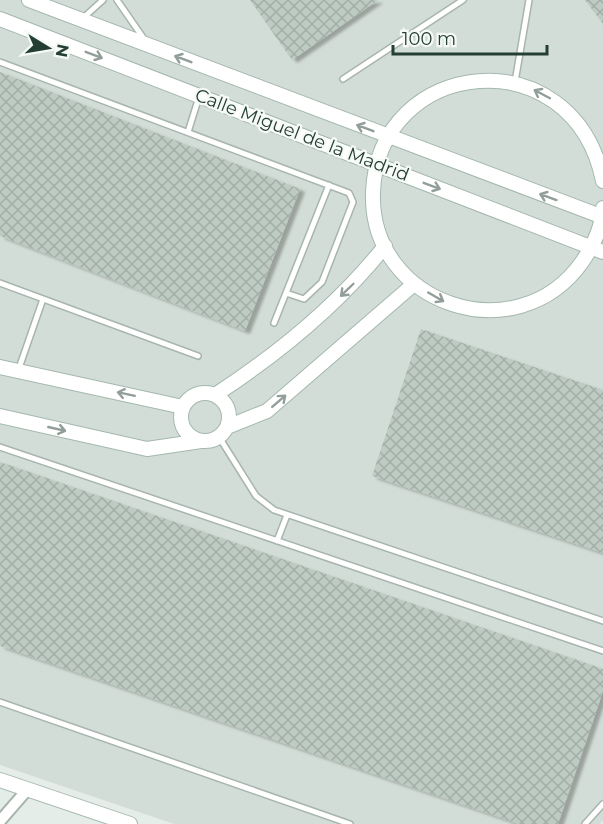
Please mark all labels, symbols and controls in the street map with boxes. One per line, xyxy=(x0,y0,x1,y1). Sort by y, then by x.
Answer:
north arrow xyxy=(18,18,78,78)
scale bar xyxy=(393,18,548,56)
text: 100 m xyxy=(402,28,456,50)
text: N xyxy=(52,43,73,59)
one-way arrow xyxy=(84,50,103,61)
one-way arrow xyxy=(174,53,193,64)
street label: Calle Miguel de la Madrid xyxy=(192,84,412,186)
one-way arrow xyxy=(534,88,551,100)
one-way arrow xyxy=(357,122,375,133)
one-way arrow xyxy=(423,181,441,192)
one-way arrow xyxy=(539,190,558,201)
one-way arrow xyxy=(339,283,354,298)
one-way arrow xyxy=(427,291,444,303)
one-way arrow xyxy=(117,388,136,399)
one-way arrow xyxy=(271,394,287,407)
one-way arrow xyxy=(47,424,66,436)

